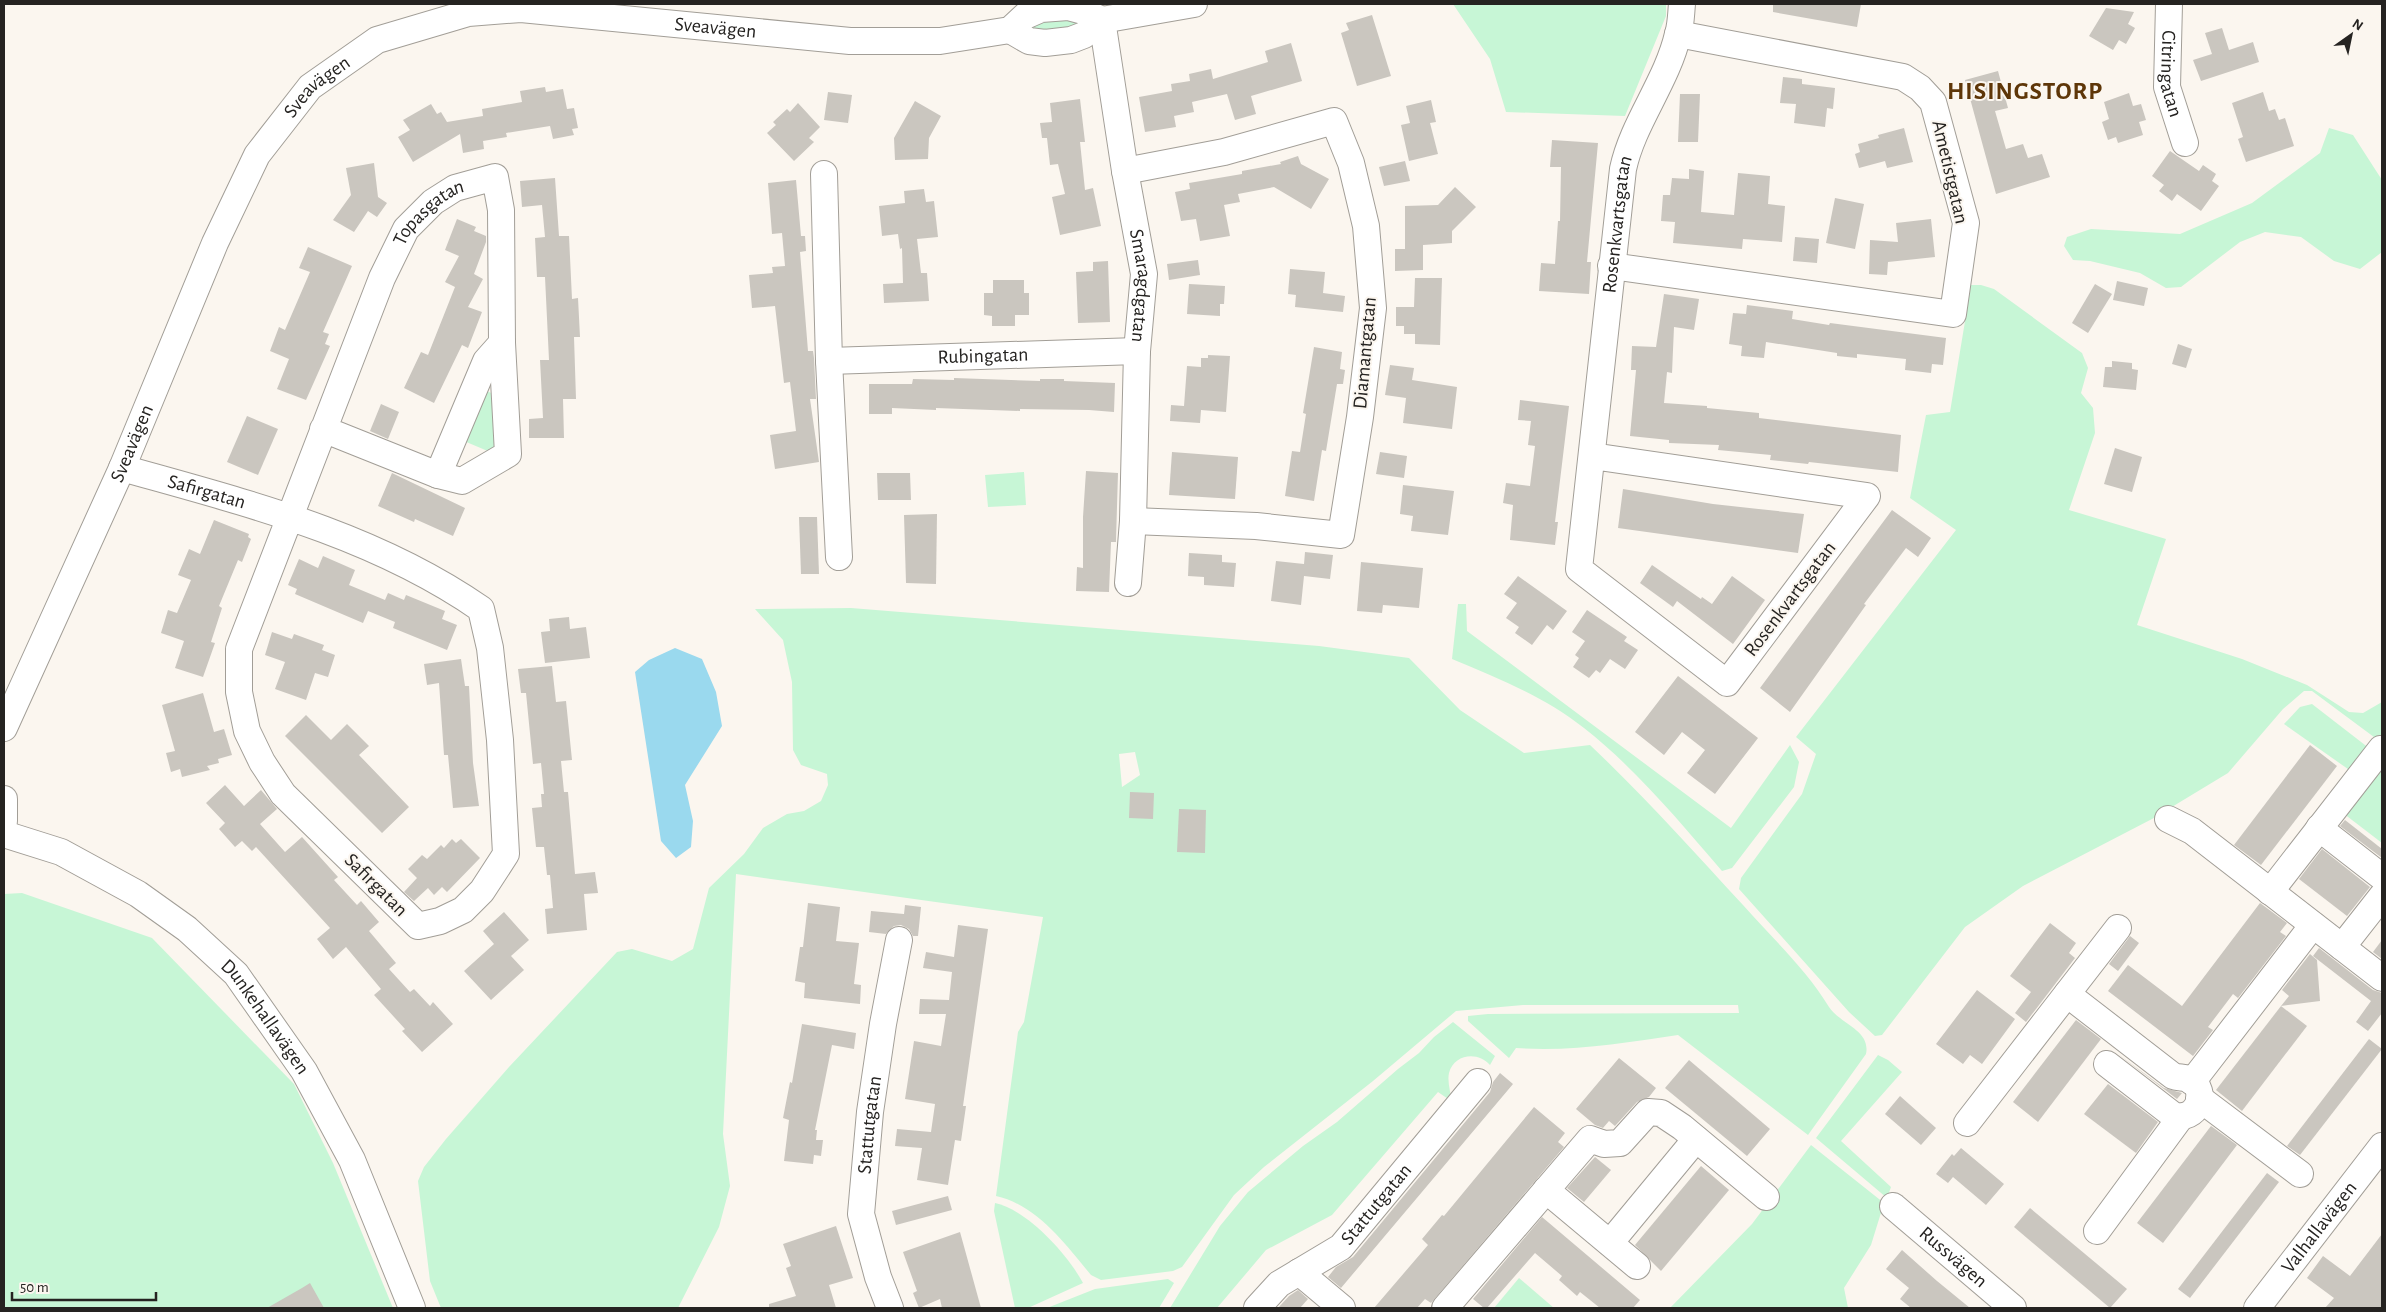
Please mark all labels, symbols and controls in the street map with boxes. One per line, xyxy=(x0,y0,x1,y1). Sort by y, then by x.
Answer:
north arrow xyxy=(2326,10,2376,60)
street label: Sveavägen xyxy=(674,14,757,42)
text: N xyxy=(2350,16,2365,33)
street label: Citringatan xyxy=(2156,30,2186,119)
street label: Sveavägen xyxy=(280,52,354,121)
district label: HISINGSTORP xyxy=(1947,79,2103,104)
street label: Ametistgatan xyxy=(1928,118,1972,226)
street label: Rosenkvartsgatan xyxy=(1599,153,1636,294)
street label: Topasgatan xyxy=(390,176,466,248)
street label: Smaragdgatan xyxy=(1126,227,1155,343)
street label: Diamantgatan xyxy=(1350,296,1380,410)
street label: Rubingatan xyxy=(937,345,1029,367)
street label: Sveavägen xyxy=(107,402,157,485)
street label: Safirgatan xyxy=(165,471,248,513)
street label: Rosenkvartsgatan xyxy=(1740,538,1840,660)
street label: Safirgatan xyxy=(341,850,411,920)
street label: Dunkehallavägen xyxy=(217,955,313,1078)
street label: Stattutgatan xyxy=(855,1075,885,1175)
street label: Stattutgatan xyxy=(1337,1160,1415,1249)
street label: Valhallavägen xyxy=(2278,1178,2361,1277)
street label: Russvägen xyxy=(1915,1223,1991,1291)
scale bar xyxy=(12,1270,156,1302)
text: 50 m xyxy=(20,1280,49,1295)

